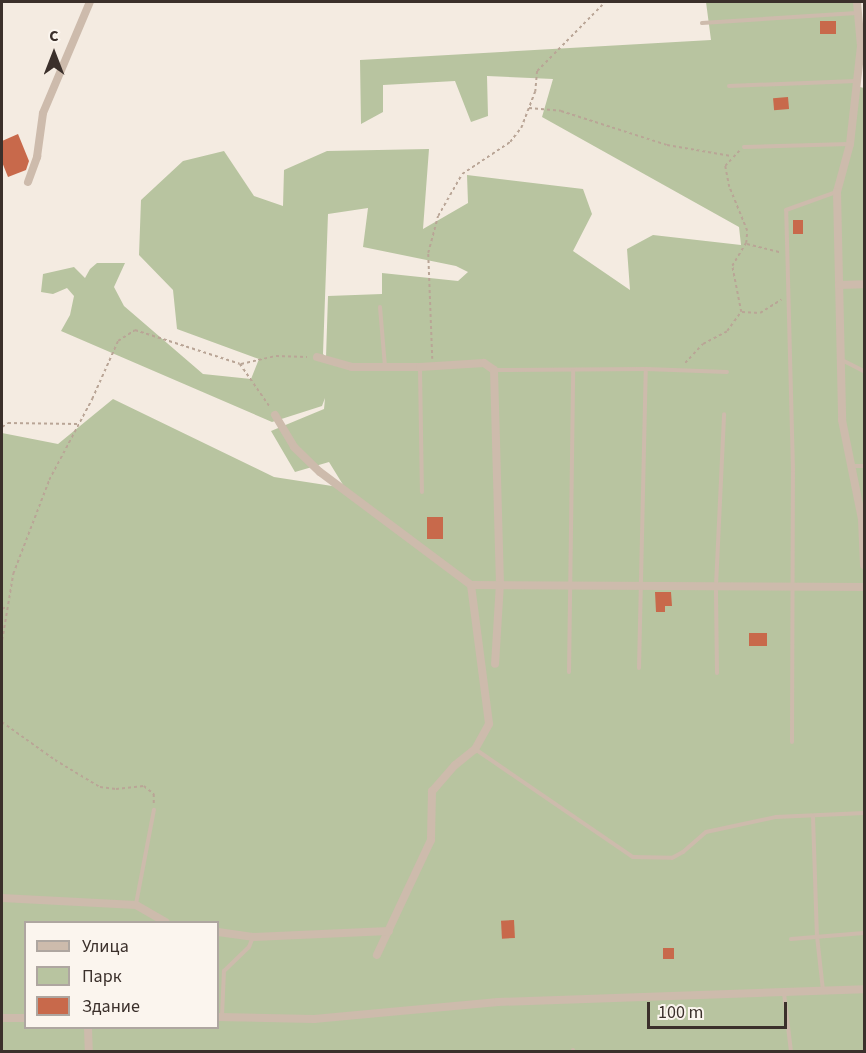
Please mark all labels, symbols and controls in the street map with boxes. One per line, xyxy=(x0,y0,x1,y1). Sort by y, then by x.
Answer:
north arrow xyxy=(24,24,84,84)
text: С xyxy=(49,25,59,47)
legend xyxy=(24,921,219,1029)
text: Улица xyxy=(82,934,129,959)
text: Парк xyxy=(82,964,122,989)
scale bar xyxy=(650,990,790,1028)
text: Здание xyxy=(82,994,140,1019)
text: 100 m xyxy=(658,1000,703,1025)

